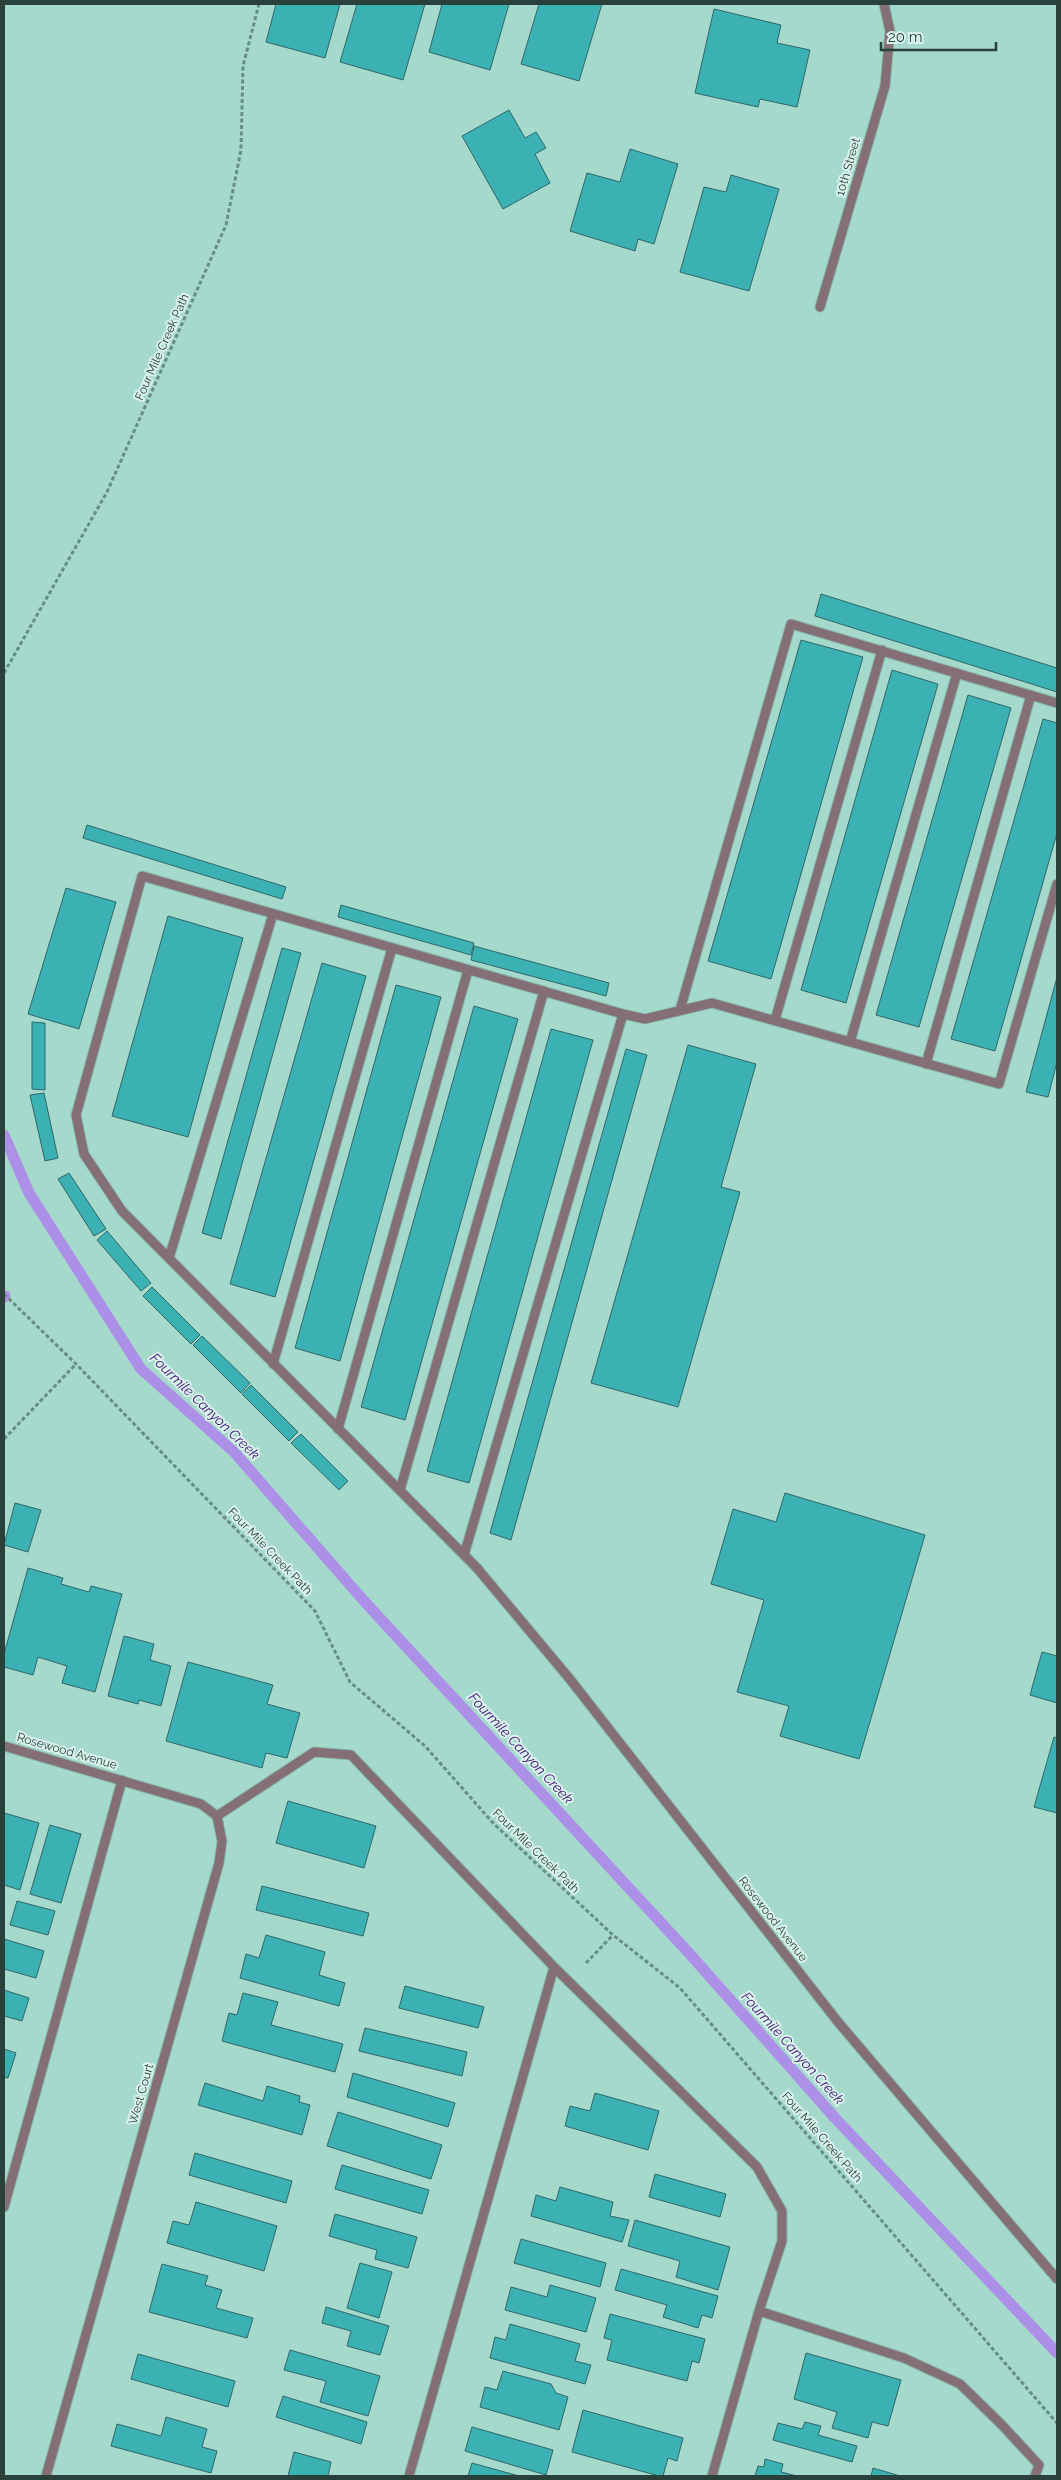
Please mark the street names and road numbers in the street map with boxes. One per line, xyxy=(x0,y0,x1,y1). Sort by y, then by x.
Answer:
street label: 10th Street xyxy=(833,136,863,198)
street label: Four Mile Creek Path xyxy=(132,292,192,402)
street label: Four Mile Creek Path xyxy=(225,1505,315,1597)
street label: Rosewood Avenue xyxy=(15,1730,119,1772)
street label: Four Mile Creek Path xyxy=(490,1806,582,1896)
street label: Rosewood Avenue xyxy=(736,1874,810,1964)
street label: West Court xyxy=(126,2062,156,2126)
street label: Four Mile Creek Path xyxy=(779,2089,865,2185)

